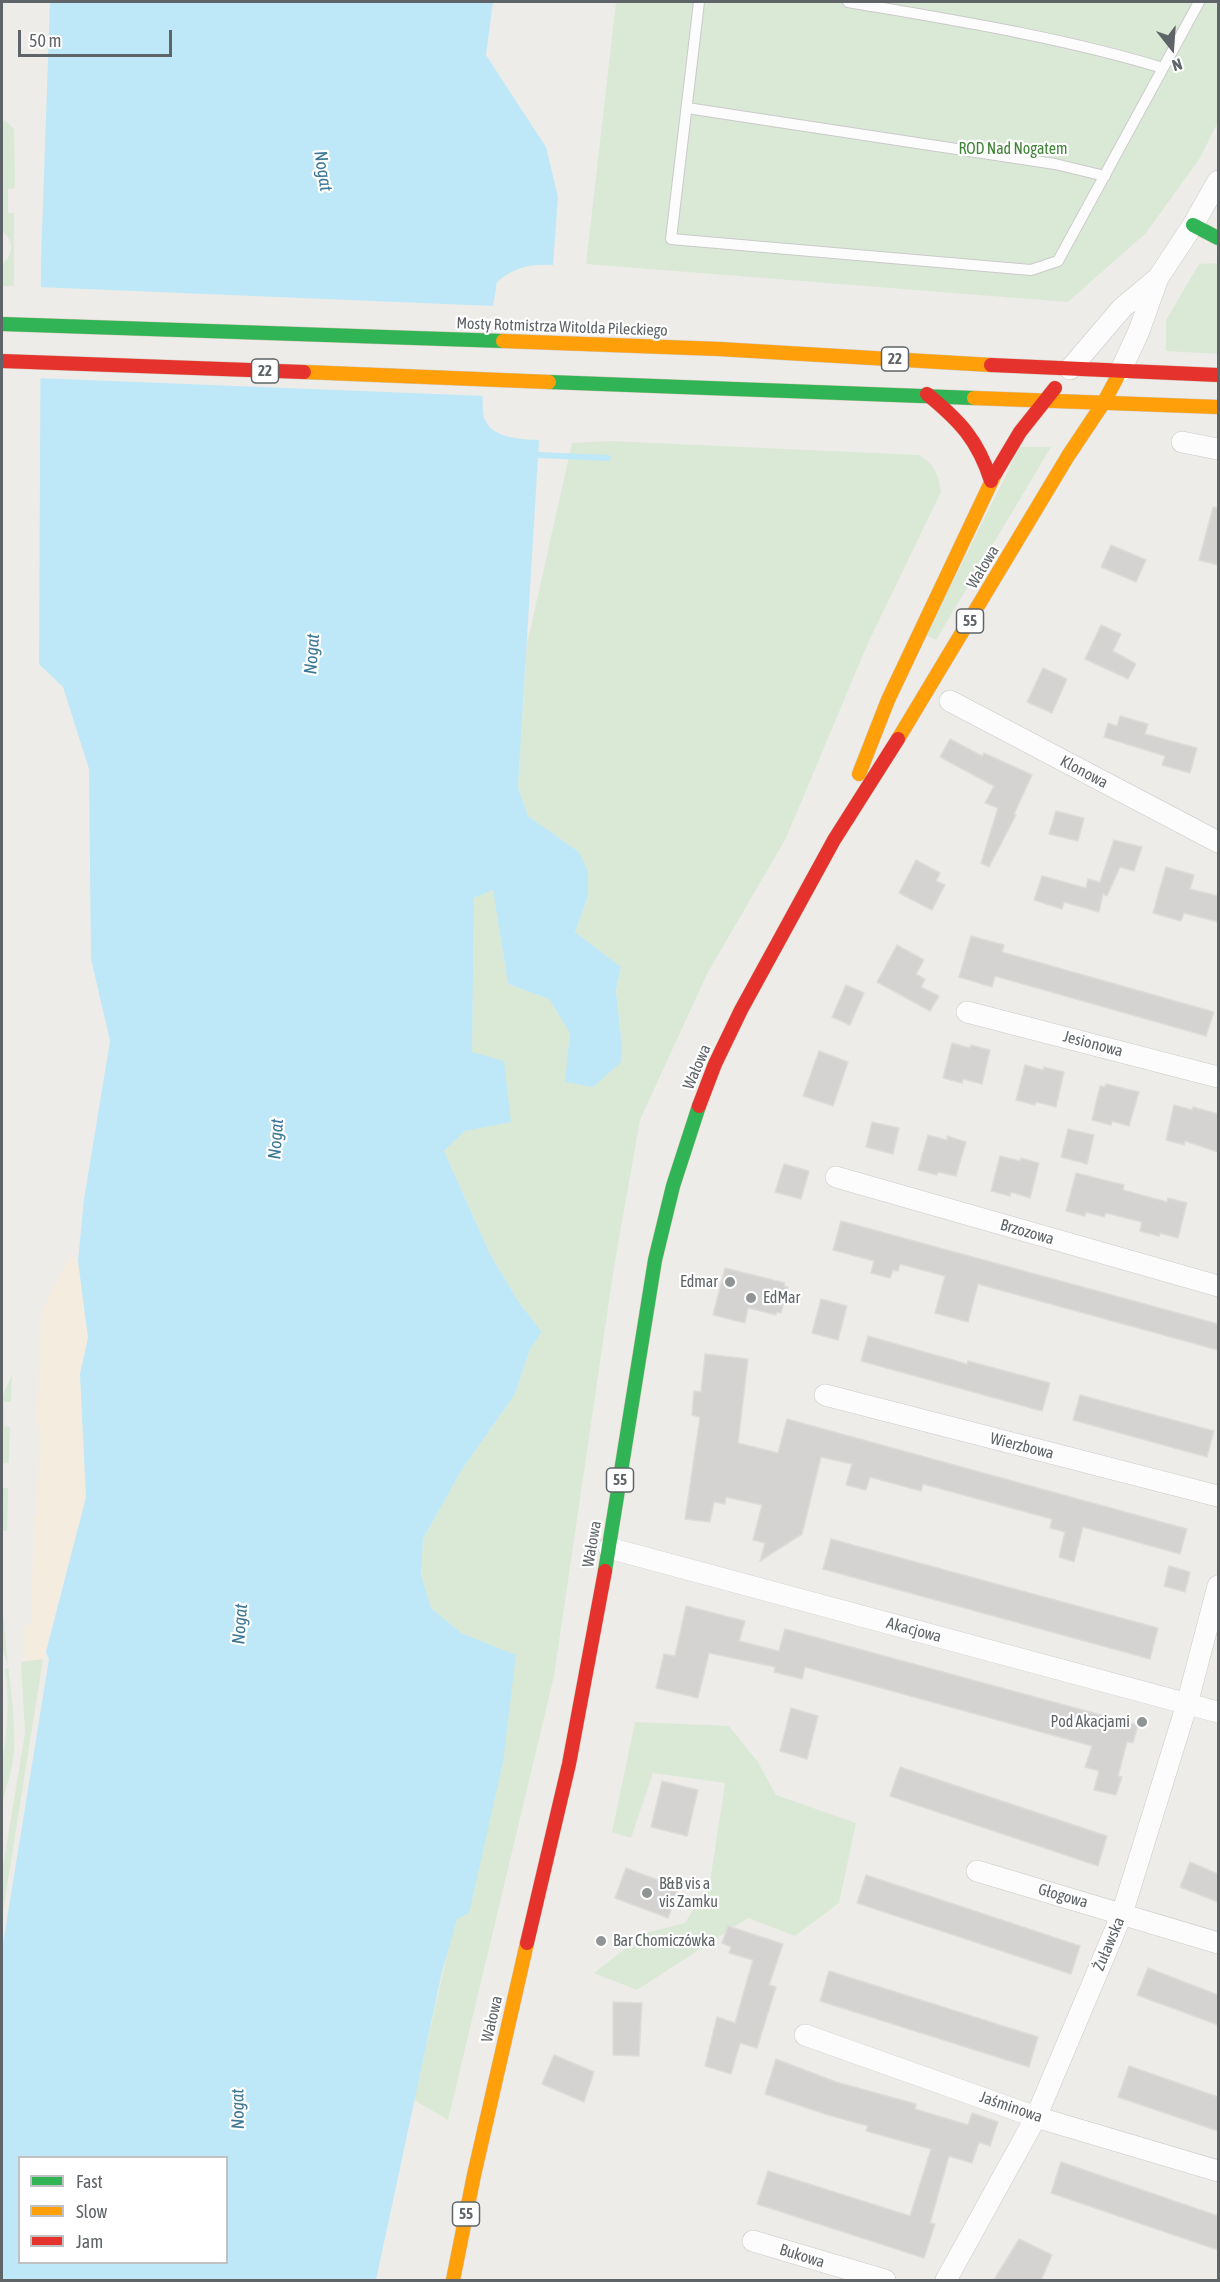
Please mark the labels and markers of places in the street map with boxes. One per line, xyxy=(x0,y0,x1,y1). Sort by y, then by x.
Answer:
place label: Edmar xyxy=(680,1272,718,1292)
marker: Edmar xyxy=(723,1275,737,1289)
place label: EdMar xyxy=(763,1288,800,1308)
marker: EdMar xyxy=(744,1291,758,1305)
place label: Pod Akacjami xyxy=(1050,1712,1130,1732)
marker: Pod Akacjami xyxy=(1135,1715,1149,1729)
place label: B&B vis a vis Zamku xyxy=(659,1874,718,1912)
marker: B&B vis a vis Zamku xyxy=(640,1886,654,1900)
place label: Bar Chomiczówka xyxy=(613,1931,716,1951)
marker: Bar Chomiczówka xyxy=(594,1934,608,1948)

